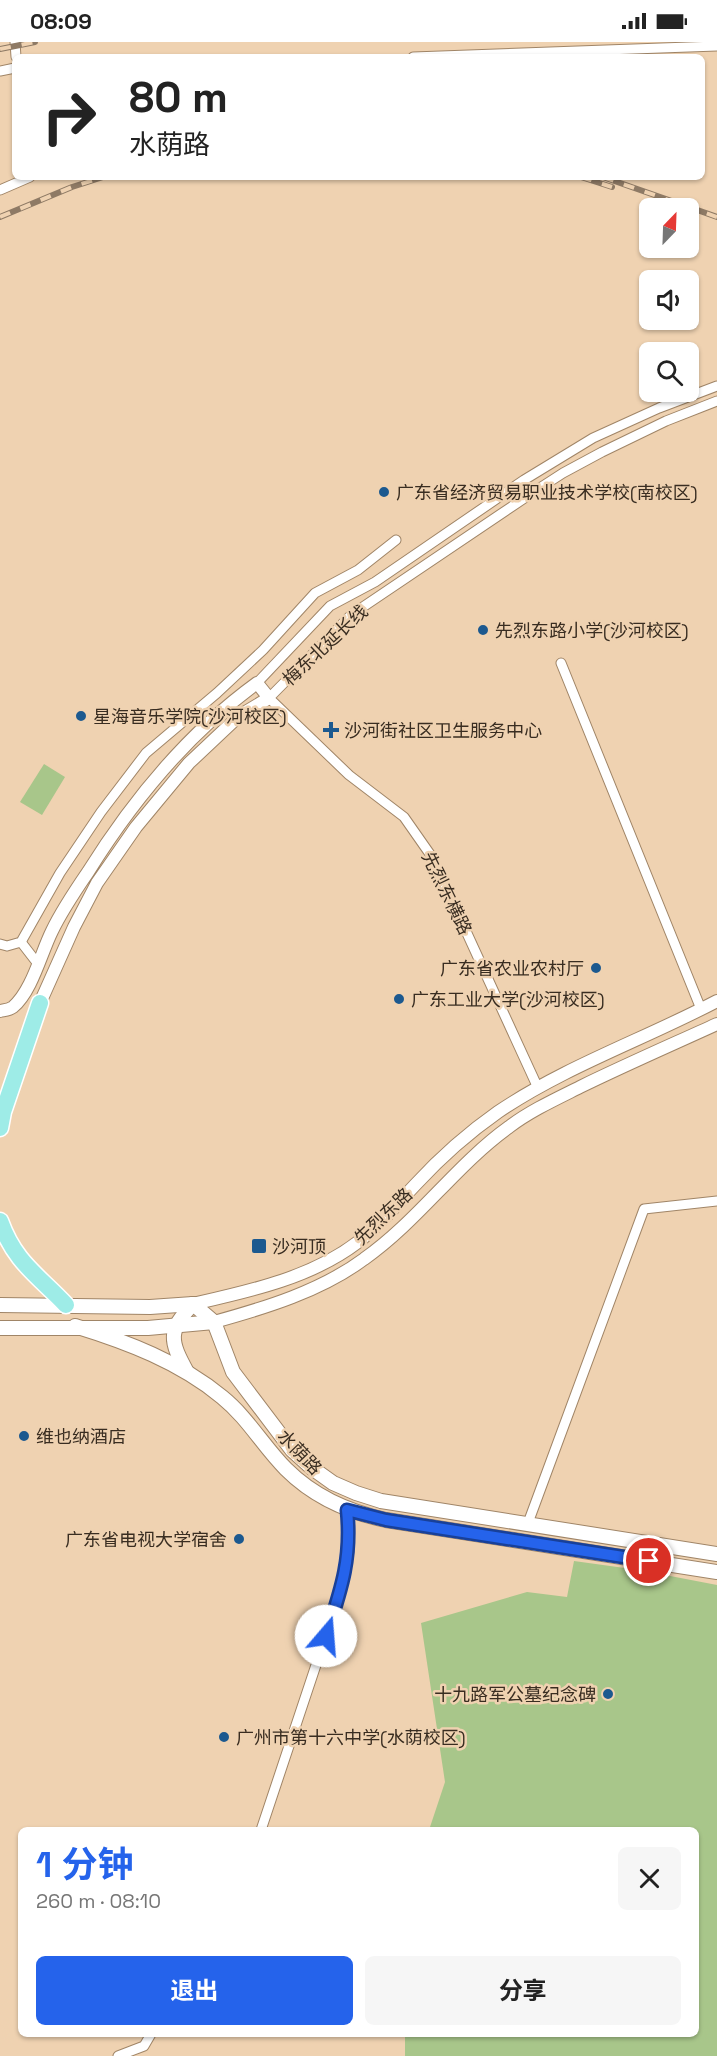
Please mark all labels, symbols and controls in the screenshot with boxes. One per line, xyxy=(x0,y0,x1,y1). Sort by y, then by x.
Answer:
text: 08:09 xyxy=(30,7,92,35)
text: 80 m xyxy=(129,71,228,124)
icon: right xyxy=(30,78,108,156)
text: 水荫路 xyxy=(129,127,210,162)
north arrow xyxy=(639,198,699,258)
map controls xyxy=(639,198,699,402)
button: sound xyxy=(639,270,699,330)
button: search xyxy=(639,342,699,402)
place label: 广东省经济贸易职业技术学校(南校区) xyxy=(396,481,698,504)
marker: 广东省经济贸易职业技术学校(南校区) xyxy=(377,485,391,499)
street label: 梅东北延长线 xyxy=(278,600,372,690)
place label: 先烈东路小学(沙河校区) xyxy=(495,619,689,642)
marker: 先烈东路小学(沙河校区) xyxy=(476,623,490,637)
place label: 星海音乐学院(沙河校区) xyxy=(93,705,287,728)
marker: 星海音乐学院(沙河校区) xyxy=(74,709,88,723)
place label: 沙河街社区卫生服务中心 xyxy=(344,719,542,742)
marker: 沙河街社区卫生服务中心 xyxy=(322,721,340,739)
street label: 先烈东横路 xyxy=(417,848,477,938)
place label: 广东省农业农村厅 xyxy=(440,957,584,980)
marker: 广东省农业农村厅 xyxy=(589,961,603,975)
place label: 广东工业大学(沙河校区) xyxy=(411,988,605,1011)
marker: 广东工业大学(沙河校区) xyxy=(392,992,406,1006)
street label: 先烈东路 xyxy=(349,1183,417,1249)
place label: 沙河顶 xyxy=(272,1235,326,1258)
marker: 沙河顶 xyxy=(250,1237,268,1255)
place label: 维也纳酒店 xyxy=(36,1425,126,1448)
street label: 水荫路 xyxy=(273,1425,327,1479)
marker: 维也纳酒店 xyxy=(17,1429,31,1443)
place label: 广东省电视大学宿舍 xyxy=(65,1528,227,1551)
marker: 广东省电视大学宿舍 xyxy=(232,1532,246,1546)
pin xyxy=(623,1535,674,1586)
icon: arrive xyxy=(632,1544,665,1577)
position arrow xyxy=(294,1604,358,1668)
place label: 十九路军公墓纪念碑 xyxy=(434,1683,596,1706)
marker: 十九路军公墓纪念碑 xyxy=(601,1687,615,1701)
place label: 广州市第十六中学(水荫校区) xyxy=(236,1726,466,1749)
marker: 广州市第十六中学(水荫校区) xyxy=(217,1730,231,1744)
text: 1 分钟 xyxy=(36,1842,133,1888)
button: close xyxy=(618,1847,681,1910)
text: 260 m · 08:10 xyxy=(36,1888,161,1914)
button: 退出 xyxy=(36,1956,353,2025)
button: 分享 xyxy=(365,1956,681,2025)

